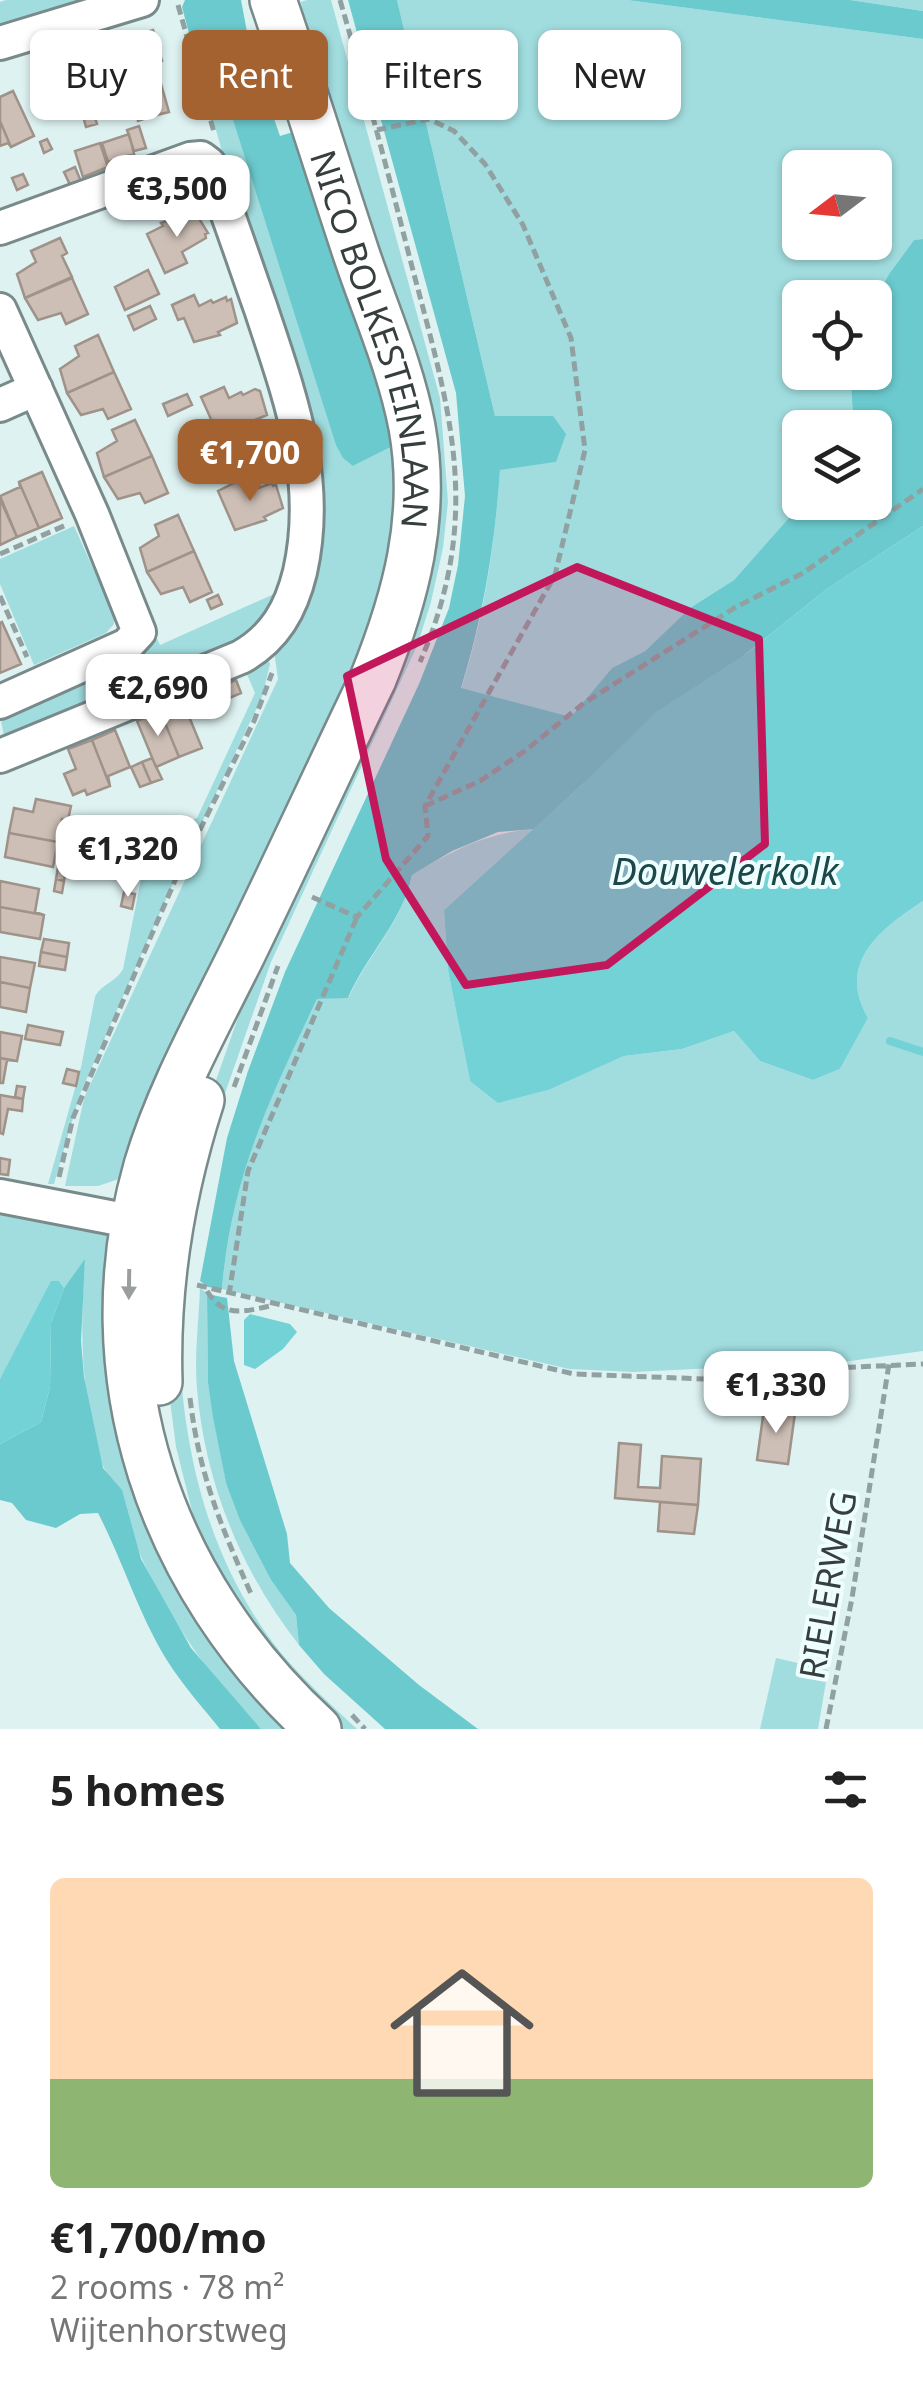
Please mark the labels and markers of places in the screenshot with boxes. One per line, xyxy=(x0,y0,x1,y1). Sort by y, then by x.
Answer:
pin: €3,500 xyxy=(96,155,258,240)
pin: €1,700 xyxy=(169,419,331,504)
pin: €2,690 xyxy=(77,654,239,739)
pin: €1,320 xyxy=(47,815,209,900)
pin: €1,330 xyxy=(695,1351,857,1436)

